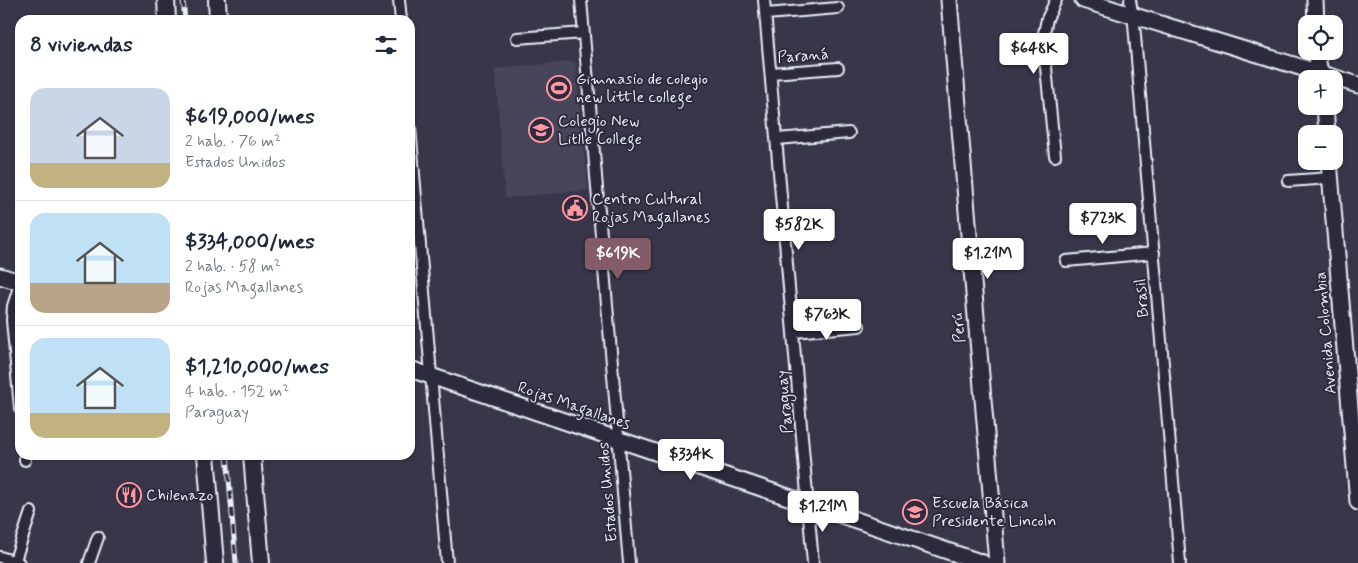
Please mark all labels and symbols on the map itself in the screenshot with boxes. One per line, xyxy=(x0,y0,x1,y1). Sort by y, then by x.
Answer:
pin: $648K xyxy=(999,32,1069,75)
street label: Paraná xyxy=(777,44,829,68)
place label: Gimnasio de colegio new little college xyxy=(576,69,708,109)
sports icon: Gimnasio de colegio new little college xyxy=(546,75,572,101)
place label: Colegio New Litlle College xyxy=(558,111,642,151)
school or university icon: Colegio New Litlle College xyxy=(528,117,554,143)
place label: Centro Cultural Rojas Magallanes xyxy=(592,189,710,229)
public building icon: Centro Cultural Rojas Magallanes xyxy=(562,195,588,221)
pin: $723K xyxy=(1068,202,1138,245)
pin: $582K xyxy=(764,208,834,251)
pin: $619K xyxy=(583,238,653,280)
pin: $1.21M xyxy=(947,238,1029,280)
street label: Avenida Colombia xyxy=(1310,271,1342,395)
street label: Brasil xyxy=(1130,278,1154,318)
pin: $763K xyxy=(792,298,862,341)
street label: Perú xyxy=(947,312,971,344)
street label: Paraguay xyxy=(772,369,799,435)
street label: Rojas Magallanes xyxy=(514,377,633,436)
pin: $334K xyxy=(656,438,726,481)
street label: Estados Unidos xyxy=(593,441,623,543)
restaurant icon: Chilenazo xyxy=(116,482,142,508)
place label: Chilenazo xyxy=(146,485,214,506)
pin: $1.21M xyxy=(782,490,864,533)
place label: Escuela Básica Presidente Lincoln xyxy=(932,493,1057,532)
school or university icon: Escuela Básica Presidente Lincoln xyxy=(902,499,928,525)

